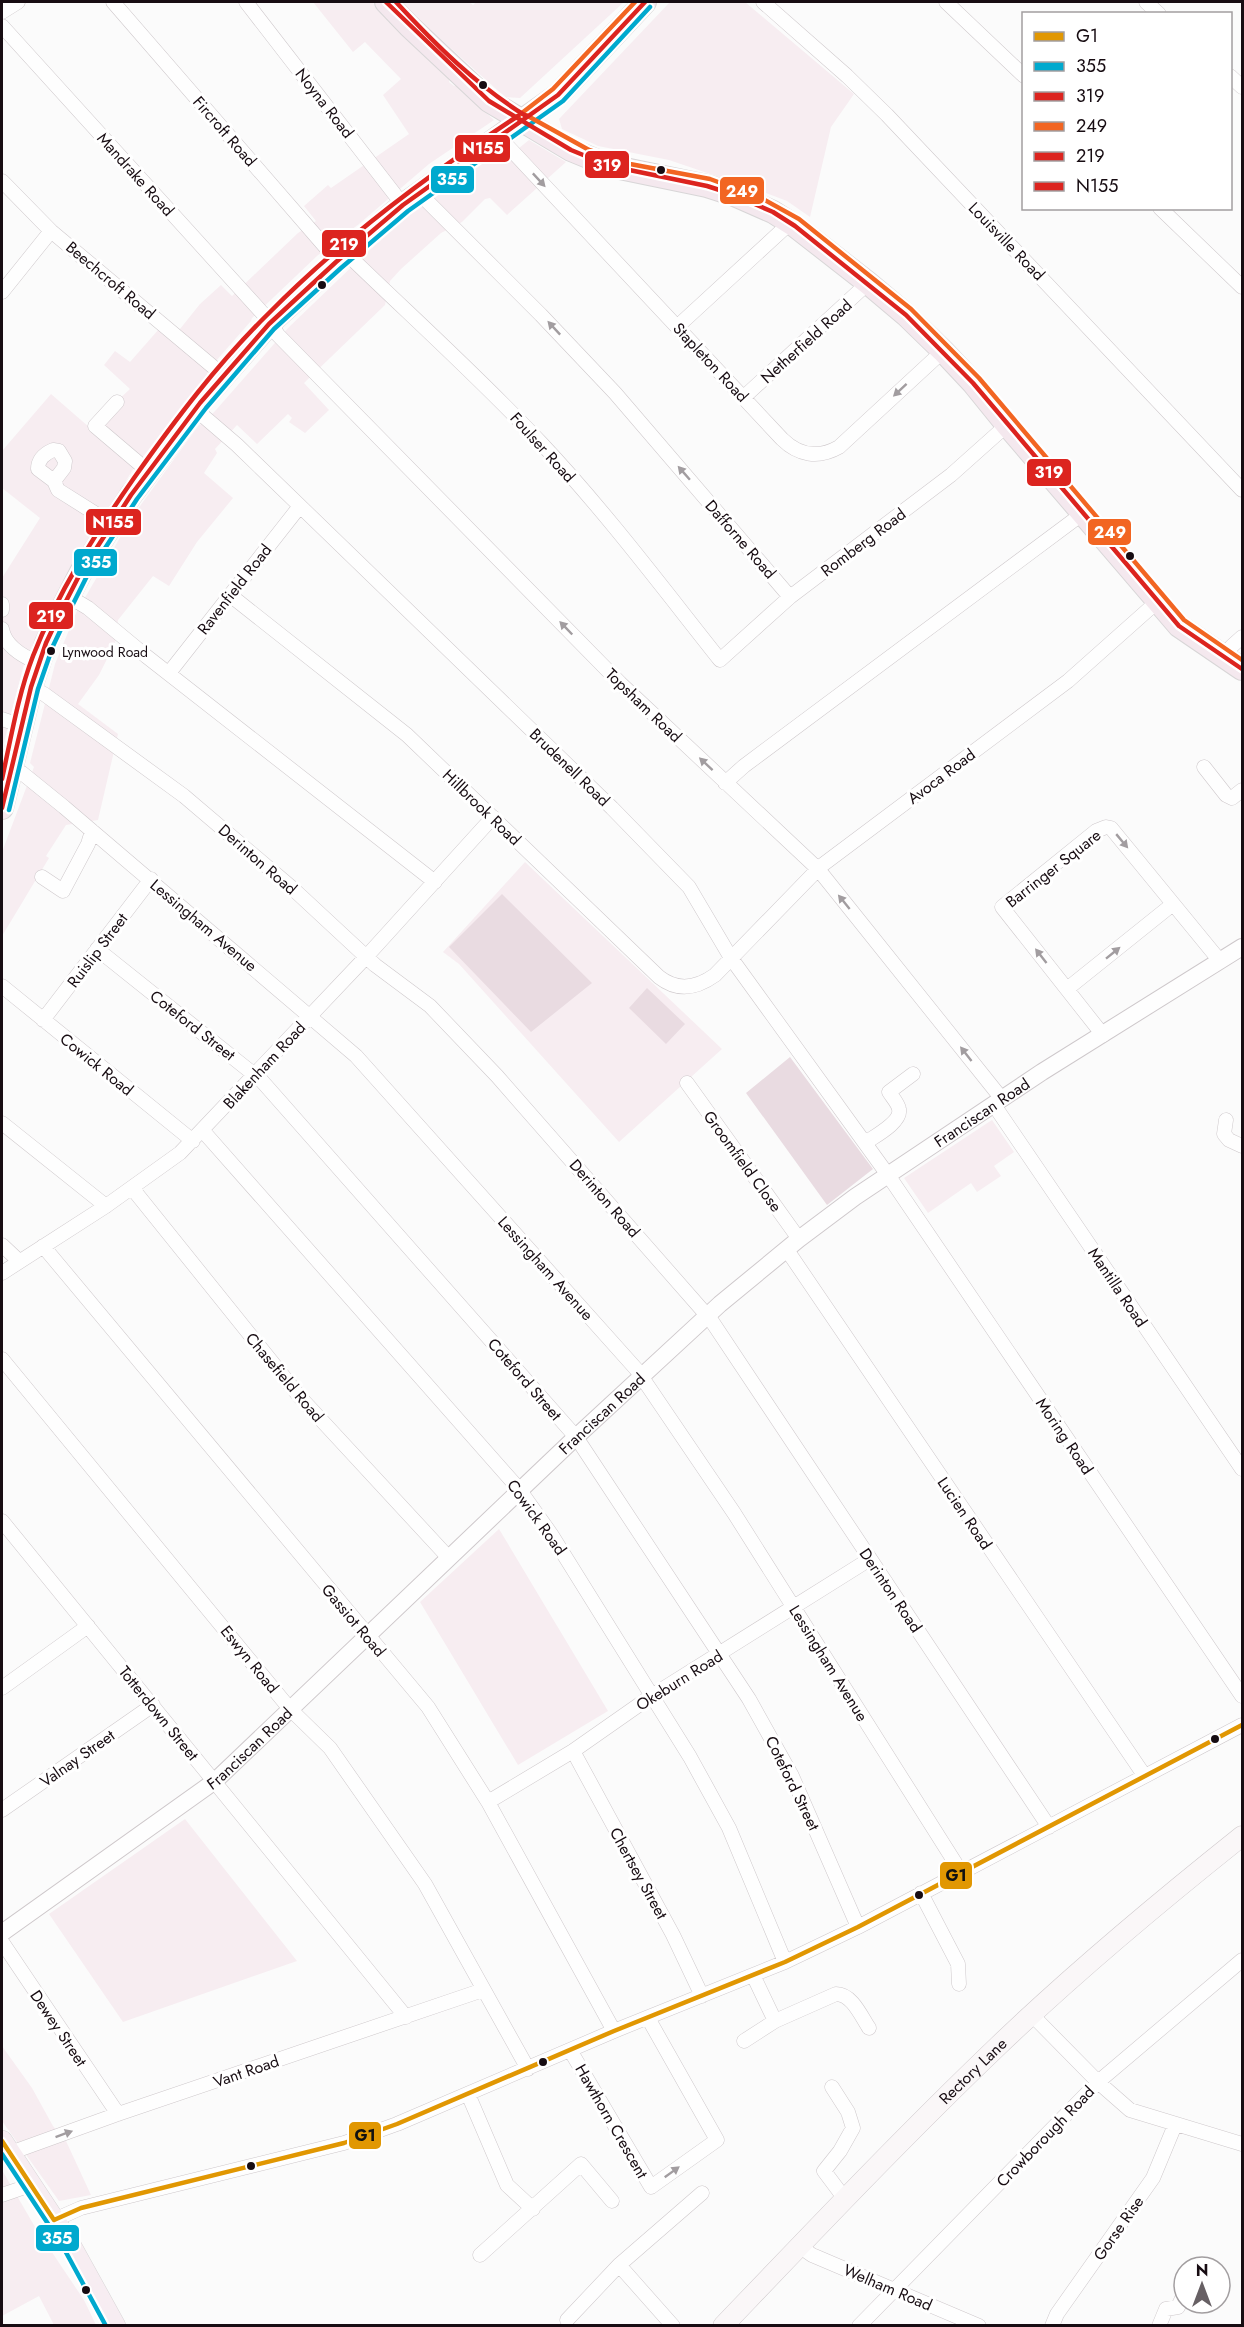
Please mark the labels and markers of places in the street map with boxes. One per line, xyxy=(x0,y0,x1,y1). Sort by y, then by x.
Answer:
unlabelled marker xyxy=(477,79,489,91)
unlabelled marker xyxy=(655,164,667,176)
unlabelled marker xyxy=(316,279,328,291)
unlabelled marker xyxy=(1124,550,1136,562)
place label: Lynwood Road xyxy=(62,642,148,662)
marker: Lynwood Road xyxy=(45,645,57,657)
unlabelled marker xyxy=(1209,1733,1221,1745)
unlabelled marker xyxy=(913,1889,925,1901)
unlabelled marker xyxy=(537,2056,549,2068)
unlabelled marker xyxy=(245,2160,257,2172)
unlabelled marker xyxy=(80,2284,92,2296)

